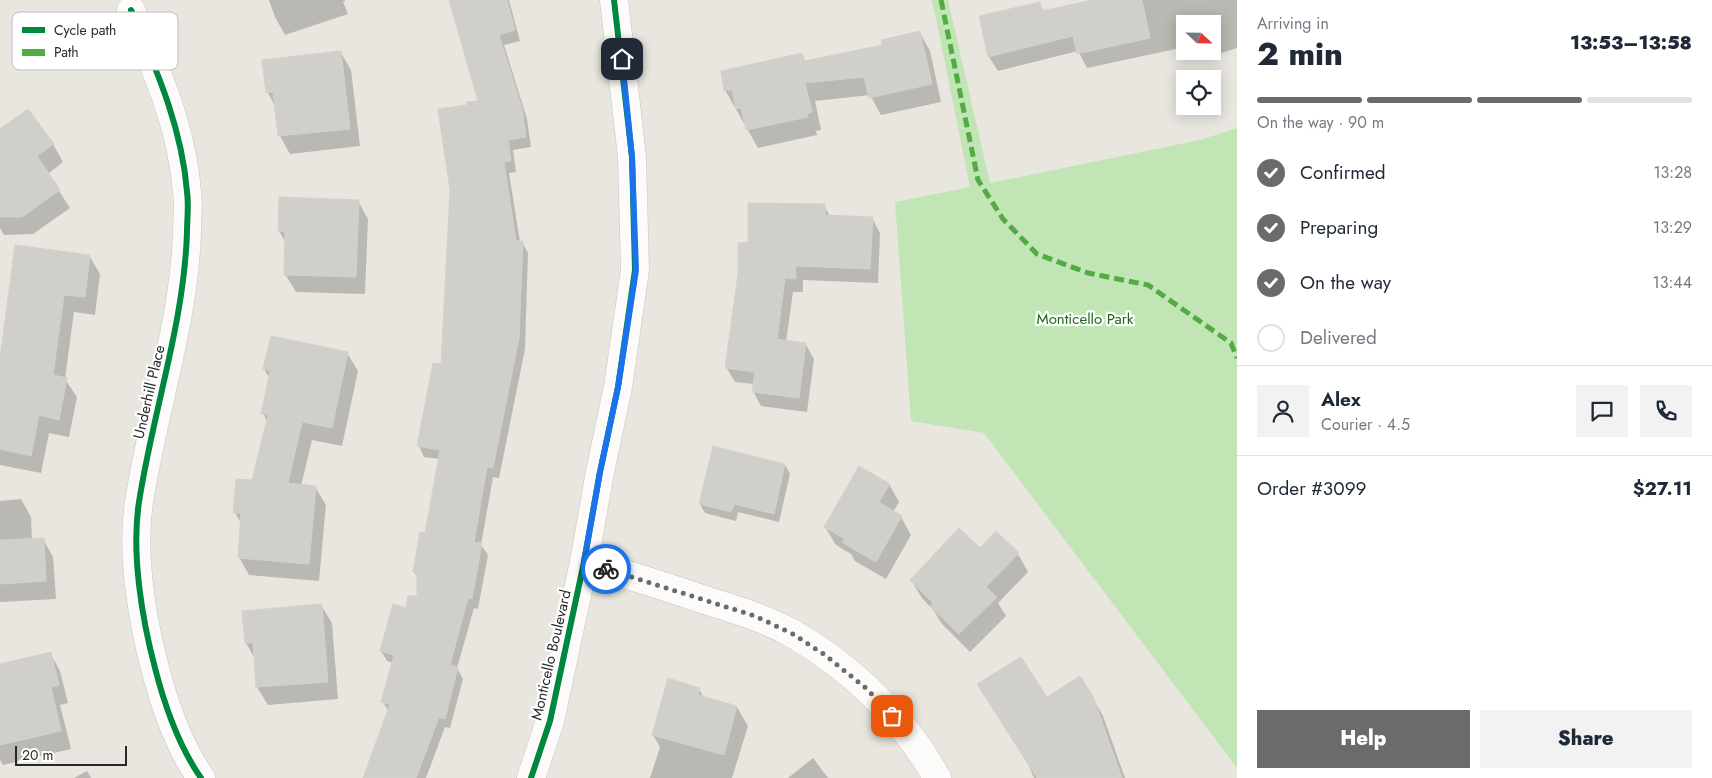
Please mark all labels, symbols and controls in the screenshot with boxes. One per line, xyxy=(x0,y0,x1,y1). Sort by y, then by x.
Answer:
legend xyxy=(12,12,178,70)
text: Arriving in xyxy=(1257,12,1329,35)
north arrow xyxy=(1176,15,1221,60)
map controls xyxy=(1176,15,1221,115)
text: Cycle path xyxy=(54,20,116,40)
text: 13:53–13:58 xyxy=(1570,29,1692,56)
text: 2 min xyxy=(1257,31,1343,77)
pin xyxy=(601,38,643,80)
text: Path xyxy=(54,42,79,62)
icon: home xyxy=(608,45,636,73)
button: locate xyxy=(1176,70,1221,115)
text: On the way · 90 m xyxy=(1257,111,1384,134)
icon: check xyxy=(1257,159,1285,187)
text: Confirmed xyxy=(1300,159,1386,186)
text: 13:28 xyxy=(1653,161,1692,184)
icon: check xyxy=(1257,214,1285,242)
text: Preparing xyxy=(1300,214,1378,241)
text: 13:29 xyxy=(1653,216,1692,239)
icon: check xyxy=(1257,269,1285,297)
text: On the way xyxy=(1300,269,1391,296)
text: 13:44 xyxy=(1653,271,1692,294)
park label: Monticello Park xyxy=(1037,308,1134,330)
text: Delivered xyxy=(1300,324,1377,351)
street label: Underhill Place xyxy=(128,343,171,441)
button: person xyxy=(1257,385,1309,437)
button: chat xyxy=(1576,385,1628,437)
button: phone xyxy=(1640,385,1692,437)
text: Alex xyxy=(1321,386,1361,413)
text: Courier · 4.5 xyxy=(1321,413,1410,436)
text: Order #3099 xyxy=(1257,475,1367,502)
text: $27.11 xyxy=(1633,475,1692,502)
courier xyxy=(581,544,631,594)
icon: bike xyxy=(592,555,620,583)
street label: Monticello Boulevard xyxy=(525,588,577,722)
pin xyxy=(871,695,913,737)
icon: bag xyxy=(878,702,906,730)
button: Help xyxy=(1257,710,1470,768)
button: Share xyxy=(1480,710,1692,768)
scale bar xyxy=(15,743,128,766)
text: 20 m xyxy=(22,745,54,765)

